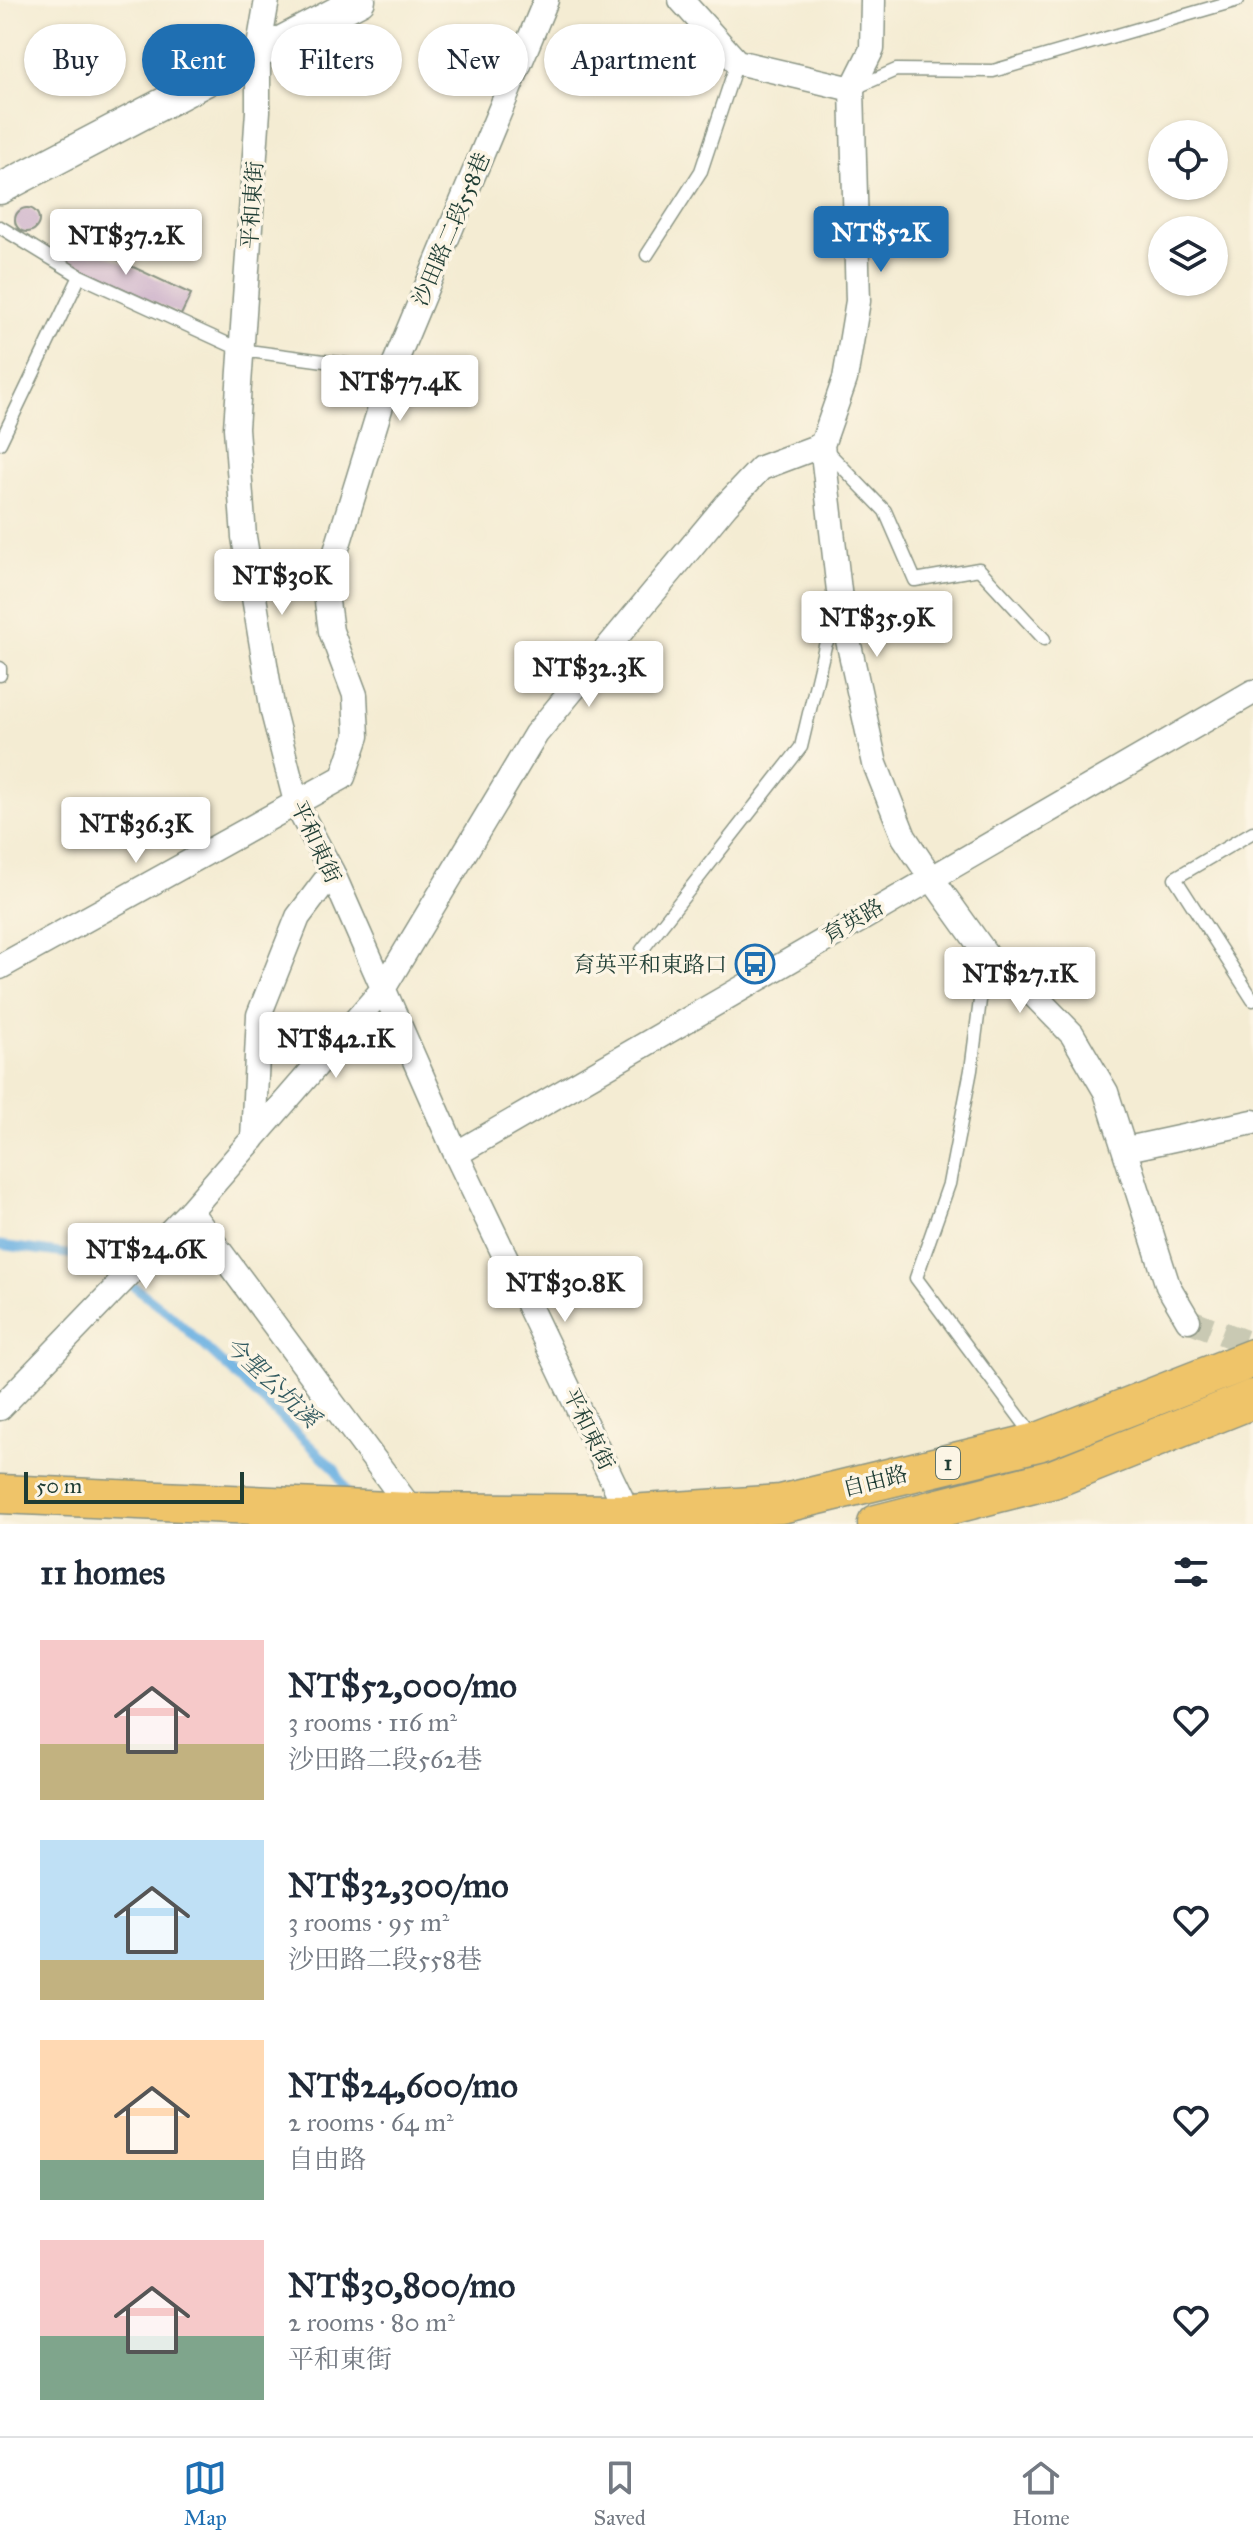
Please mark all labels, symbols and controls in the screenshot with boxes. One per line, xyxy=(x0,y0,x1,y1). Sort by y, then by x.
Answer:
chip: Buy xyxy=(24,24,126,96)
chip: Rent xyxy=(142,24,255,96)
chip: Filters xyxy=(271,24,402,96)
chip: New xyxy=(418,24,528,96)
chip: Apartment xyxy=(544,24,725,96)
map controls xyxy=(1148,120,1228,296)
button: locate xyxy=(1148,120,1228,200)
street label: 沙田路二段558巷 xyxy=(407,148,495,310)
street label: 平和東街 xyxy=(235,160,269,250)
pin: NT$52K xyxy=(816,206,946,274)
pin: NT$37.2K xyxy=(43,209,209,277)
text: NT$52K xyxy=(832,216,930,248)
button: layers xyxy=(1148,216,1228,296)
text: NT$37.2K xyxy=(68,219,184,251)
pin: NT$77.4K xyxy=(317,355,483,423)
text: NT$77.4K xyxy=(339,365,461,397)
pin: NT$30K xyxy=(217,549,347,617)
text: NT$30K xyxy=(232,559,332,591)
pin: NT$35.9K xyxy=(794,591,960,659)
text: NT$35.9K xyxy=(819,601,935,633)
pin: NT$32.3K xyxy=(506,641,672,709)
text: NT$32.3K xyxy=(532,651,646,683)
street label: 平和東街 xyxy=(285,796,347,888)
pin: NT$36.3K xyxy=(53,797,219,865)
text: NT$36.3K xyxy=(79,807,193,839)
street label: 育英路 xyxy=(818,893,888,949)
bus stop icon: 育英平和東路口 xyxy=(734,943,776,985)
pin: NT$27.1K xyxy=(937,947,1103,1015)
place label: 育英平和東路口 xyxy=(573,951,727,978)
text: NT$27.1K xyxy=(962,957,1078,989)
pin: NT$42.1K xyxy=(253,1012,419,1080)
text: NT$42.1K xyxy=(277,1022,395,1054)
pin: NT$24.6K xyxy=(63,1223,229,1291)
text: NT$24.6K xyxy=(86,1233,206,1265)
pin: NT$30.8K xyxy=(482,1256,648,1324)
text: NT$30.8K xyxy=(506,1266,624,1298)
water label: 今聖公坑溪 xyxy=(218,1330,328,1436)
street label: 平和東街 xyxy=(558,1384,620,1474)
road number: 1 xyxy=(936,1447,960,1479)
street label: 自由路 xyxy=(840,1460,910,1502)
scale bar xyxy=(24,1468,244,1504)
text: 50 m xyxy=(36,1472,82,1499)
icon: filters xyxy=(1169,1550,1213,1594)
text: 11 homes xyxy=(40,1552,165,1593)
text: NT$52,000/mo xyxy=(288,1665,517,1706)
icon: home xyxy=(104,1672,200,1768)
icon: heart xyxy=(1169,1698,1213,1742)
text: 3 rooms · 116 m² xyxy=(288,1706,457,1738)
text: 沙田路二段562巷 xyxy=(288,1743,482,1775)
text: NT$32,300/mo xyxy=(288,1865,509,1906)
icon: home xyxy=(104,1872,200,1968)
icon: heart xyxy=(1169,1898,1213,1942)
text: 3 rooms · 95 m² xyxy=(288,1906,449,1938)
text: 沙田路二段558巷 xyxy=(288,1943,482,1975)
text: NT$24,600/mo xyxy=(288,2065,518,2106)
icon: home xyxy=(104,2072,200,2168)
icon: heart xyxy=(1169,2098,1213,2142)
text: 2 rooms · 64 m² xyxy=(288,2106,454,2138)
text: 自由路 xyxy=(288,2143,366,2175)
text: NT$30,800/mo xyxy=(288,2265,515,2306)
icon: home xyxy=(104,2272,200,2368)
icon: heart xyxy=(1169,2298,1213,2342)
text: 2 rooms · 80 m² xyxy=(288,2306,455,2338)
text: 平和東街 xyxy=(288,2343,392,2375)
tab: Map xyxy=(183,2456,227,2531)
tab: Saved xyxy=(594,2456,646,2531)
tab: Home xyxy=(1012,2456,1070,2531)

